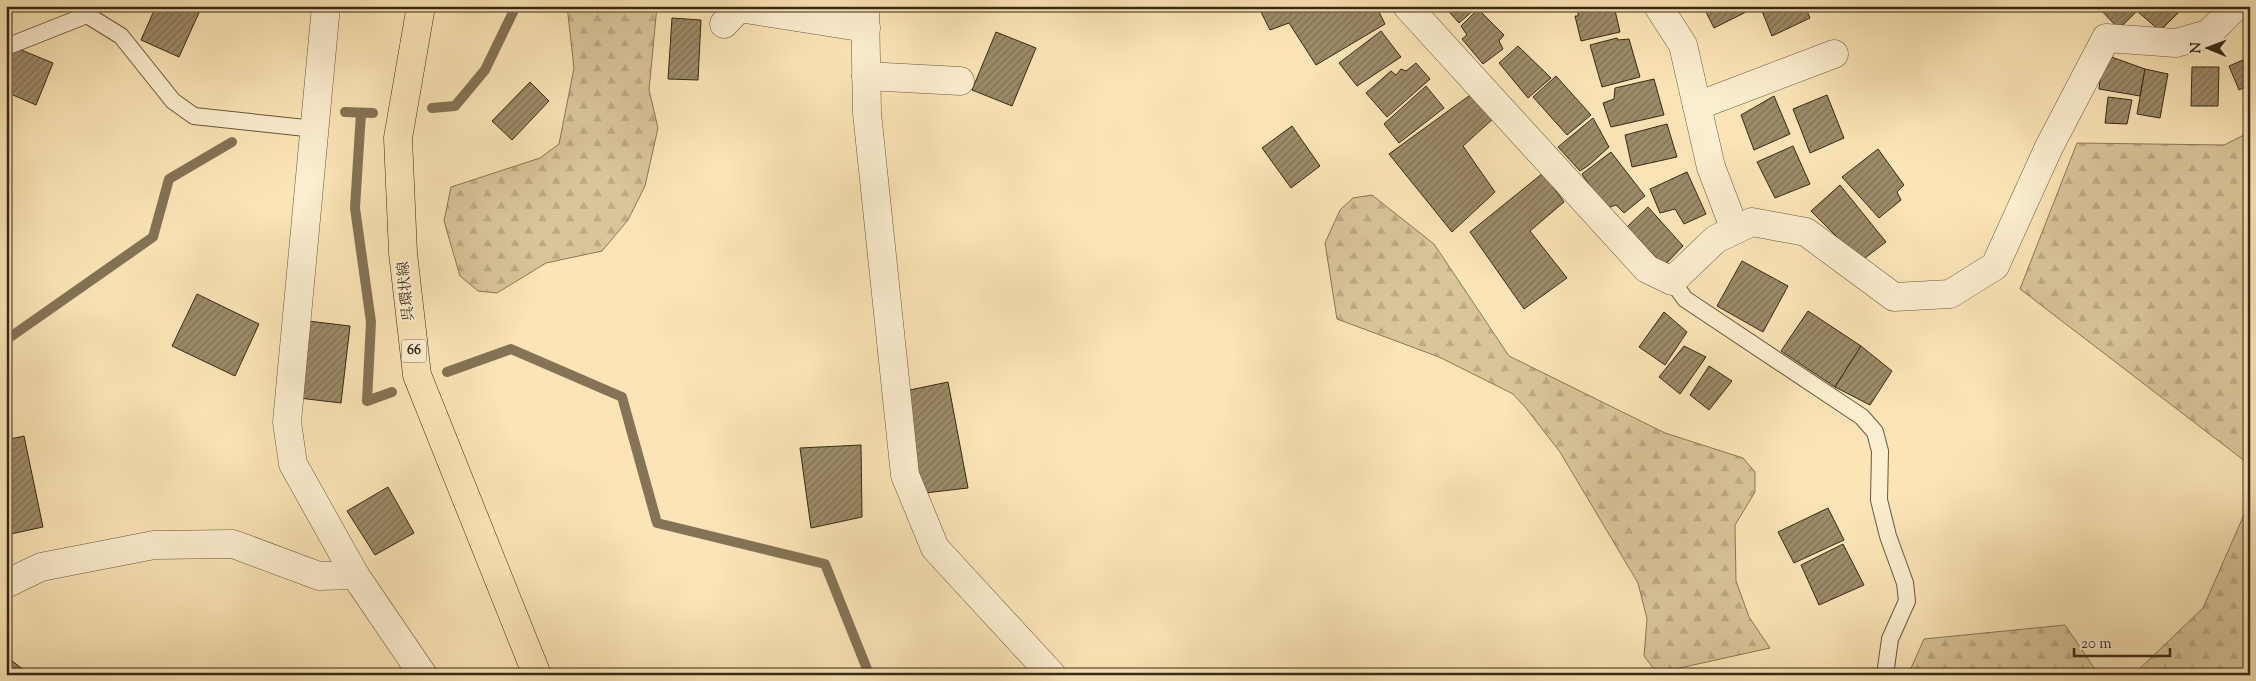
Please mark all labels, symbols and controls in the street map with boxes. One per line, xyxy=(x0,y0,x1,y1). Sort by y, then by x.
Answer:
north arrow xyxy=(2184,22,2234,72)
text: N xyxy=(2187,42,2207,54)
street label: 呉環状線 xyxy=(393,260,421,322)
road number: 66 xyxy=(402,340,426,362)
scale bar xyxy=(2074,626,2170,658)
text: 20 m xyxy=(2081,634,2112,655)

